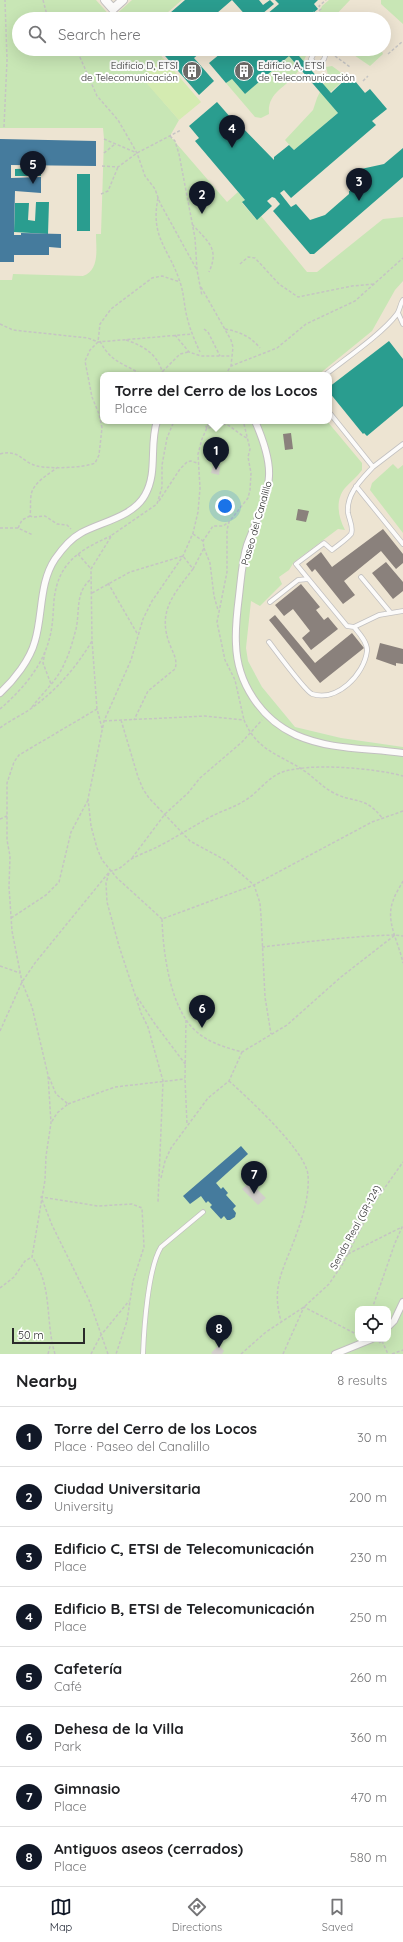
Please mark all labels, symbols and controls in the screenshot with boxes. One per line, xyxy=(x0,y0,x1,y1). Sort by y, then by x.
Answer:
search box xyxy=(12,12,391,56)
icon: search xyxy=(26,23,48,45)
text: Search here xyxy=(58,25,141,44)
place label: Edificio D, ETSI de Telecomunicación xyxy=(81,59,178,84)
place label: Edificio A, ETSI de Telecomunicación xyxy=(258,59,355,84)
building icon: Edificio D, ETSI de Telecomunicación xyxy=(181,60,203,82)
building icon: Edificio A, ETSI de Telecomunicación xyxy=(233,60,255,82)
pin: 4 xyxy=(219,115,245,148)
pin: 5 xyxy=(20,151,46,184)
pin: 3 xyxy=(346,168,372,201)
pin: 2 xyxy=(189,181,215,214)
popup xyxy=(100,372,332,424)
text: Torre del Cerro de los Locos xyxy=(114,381,318,400)
text: Place xyxy=(114,400,147,416)
pin: 1 xyxy=(203,437,229,470)
street label: Paseo del Canalillo xyxy=(238,479,275,567)
your location xyxy=(215,496,235,516)
pin: 6 xyxy=(189,995,215,1028)
pin: 7 xyxy=(241,1161,267,1194)
street label: Senda Real (GR-124) xyxy=(327,1183,384,1272)
map controls xyxy=(355,1306,391,1342)
button: locate xyxy=(355,1306,391,1342)
pin: 8 xyxy=(206,1315,232,1348)
scale bar xyxy=(12,1326,85,1345)
text: 50 m xyxy=(18,1328,44,1342)
text: Nearby xyxy=(16,1370,77,1391)
text: 8 results xyxy=(337,1372,387,1388)
text: Torre del Cerro de los Locos xyxy=(54,1419,257,1438)
text: 1 xyxy=(26,1429,32,1445)
text: 30 m xyxy=(357,1429,387,1445)
text: Place · Paseo del Canalillo xyxy=(54,1438,210,1454)
text: Ciudad Universitaria xyxy=(54,1479,201,1498)
text: 2 xyxy=(25,1489,33,1505)
text: 200 m xyxy=(349,1489,387,1505)
text: University xyxy=(54,1498,113,1514)
text: Edificio C, ETSI de Telecomunicación xyxy=(54,1539,314,1558)
text: 3 xyxy=(26,1549,32,1565)
text: 230 m xyxy=(350,1549,387,1565)
text: Place xyxy=(54,1558,87,1574)
text: Edificio B, ETSI de Telecomunicación xyxy=(54,1599,315,1618)
text: 4 xyxy=(25,1609,33,1625)
text: 250 m xyxy=(350,1609,387,1625)
text: Place xyxy=(54,1618,87,1634)
text: Cafetería xyxy=(54,1659,122,1678)
text: 5 xyxy=(25,1669,33,1685)
text: 260 m xyxy=(350,1669,387,1685)
text: Café xyxy=(54,1678,82,1694)
text: Dehesa de la Villa xyxy=(54,1719,184,1738)
text: 6 xyxy=(25,1729,33,1745)
text: 360 m xyxy=(350,1729,387,1745)
text: Park xyxy=(54,1738,82,1754)
text: Gimnasio xyxy=(54,1779,120,1798)
text: 7 xyxy=(25,1789,33,1805)
text: 470 m xyxy=(351,1789,387,1805)
text: Place xyxy=(54,1798,87,1814)
text: Antiguos aseos (cerrados) xyxy=(54,1839,243,1858)
text: 8 xyxy=(25,1849,33,1865)
text: 580 m xyxy=(350,1849,387,1865)
text: Place xyxy=(54,1858,87,1874)
tab: Map xyxy=(50,1896,72,1934)
tab: Directions xyxy=(172,1896,222,1934)
tab: Saved xyxy=(322,1896,353,1934)

